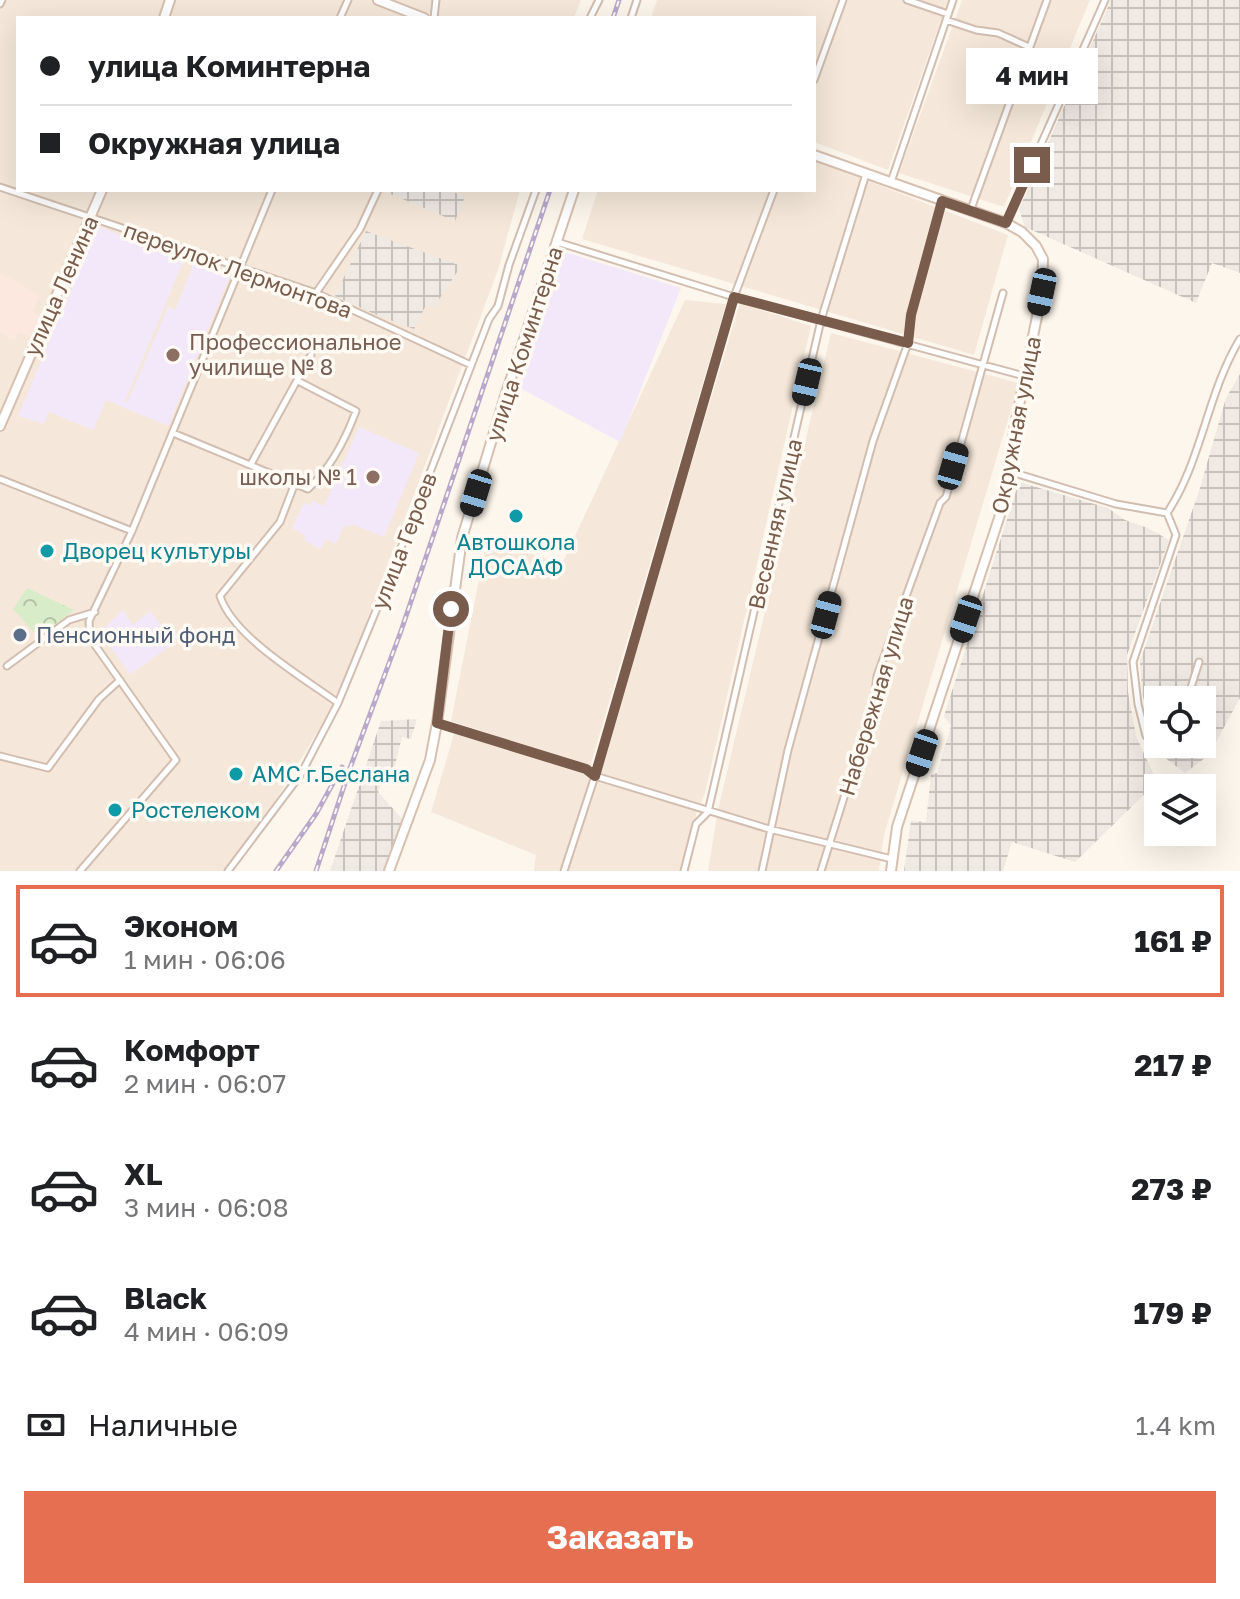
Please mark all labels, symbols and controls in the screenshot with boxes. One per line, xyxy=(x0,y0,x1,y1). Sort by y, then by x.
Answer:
text: улица Коминтерна xyxy=(88,48,370,84)
callout: 4 мин xyxy=(966,49,1098,105)
text: 4 мин xyxy=(995,60,1069,91)
text: Окружная улица xyxy=(88,125,340,161)
route end xyxy=(1014,147,1050,183)
street label: улица Ленина xyxy=(17,211,104,360)
street label: переулок Лермонтова xyxy=(120,216,356,323)
street label: улица Коминтерна xyxy=(479,243,568,445)
car xyxy=(1025,266,1059,318)
place label: Профессиональное училище № 8 xyxy=(189,328,402,380)
street label: Окружная улица xyxy=(985,334,1046,516)
marker: Профессиональное училище № 8 xyxy=(164,346,182,364)
car xyxy=(790,356,824,408)
street label: Весенняя улица xyxy=(742,436,807,612)
car xyxy=(935,440,971,492)
place label: школы № 1 xyxy=(239,463,357,490)
car xyxy=(458,467,494,519)
marker: школы № 1 xyxy=(364,468,382,486)
street label: улица Героев xyxy=(365,469,442,613)
marker: Автошкола ДОСААФ xyxy=(507,507,525,525)
place label: Автошкола ДОСААФ xyxy=(456,528,576,580)
place label: Дворец культуры xyxy=(63,537,251,564)
marker: Дворец культуры xyxy=(38,542,56,560)
car xyxy=(808,589,844,641)
route start xyxy=(433,591,469,627)
car xyxy=(947,592,985,646)
street label: Набережная улица xyxy=(832,593,919,799)
place label: Пенсионный фонд xyxy=(36,621,235,648)
marker: Пенсионный фонд xyxy=(11,626,29,644)
map controls xyxy=(1144,686,1216,846)
button: locate xyxy=(1144,686,1216,758)
car xyxy=(903,726,941,780)
place label: АМС г.Беслана xyxy=(252,760,410,787)
marker: АМС г.Беслана xyxy=(227,765,245,783)
button: layers xyxy=(1144,774,1216,846)
place label: Ростелеком xyxy=(131,796,260,823)
marker: Ростелеком xyxy=(106,801,124,819)
icon: car xyxy=(28,905,100,977)
text: Эконом xyxy=(124,908,238,944)
text: 161 ₽ xyxy=(1134,923,1212,959)
text: 1 мин · 06:06 xyxy=(124,944,286,975)
icon: car xyxy=(28,1029,100,1101)
text: Комфорт xyxy=(124,1032,260,1068)
text: 217 ₽ xyxy=(1134,1047,1212,1083)
text: 2 мин · 06:07 xyxy=(124,1068,286,1099)
icon: car xyxy=(28,1153,100,1225)
text: XL xyxy=(124,1156,163,1192)
text: 273 ₽ xyxy=(1131,1171,1212,1207)
text: 3 мин · 06:08 xyxy=(124,1192,289,1223)
icon: car xyxy=(28,1277,100,1349)
text: Black xyxy=(124,1280,207,1316)
text: 179 ₽ xyxy=(1133,1295,1212,1331)
text: 4 мин · 06:09 xyxy=(124,1316,289,1347)
icon: cash xyxy=(24,1403,68,1447)
text: Наличные xyxy=(88,1407,238,1443)
text: 1.4 km xyxy=(1136,1410,1216,1441)
button: Заказать xyxy=(24,1491,1216,1583)

